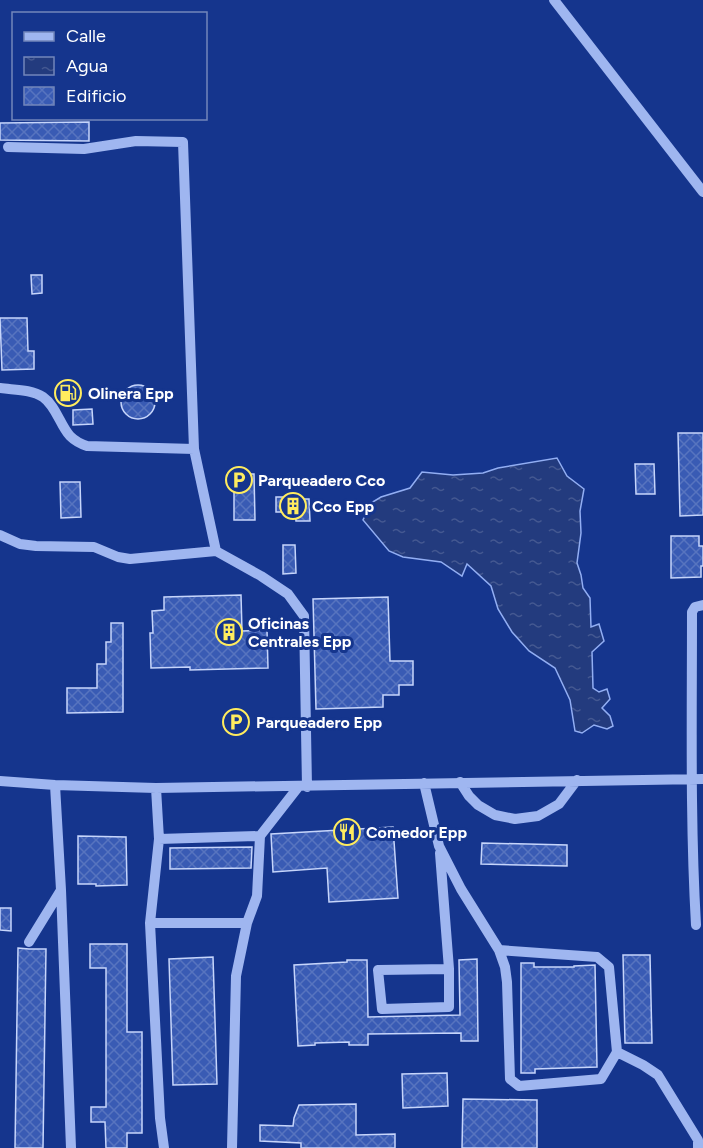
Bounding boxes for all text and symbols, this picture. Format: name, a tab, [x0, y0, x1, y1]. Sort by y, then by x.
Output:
legend	[12, 12, 207, 120]
text: Calle	[66, 25, 106, 47]
text: Agua	[66, 55, 108, 77]
text: Edificio	[66, 85, 127, 107]
fuel station icon: Olinera Epp	[53, 378, 83, 408]
place label: Olinera Epp	[88, 384, 174, 403]
parking icon: Parqueadero Cco	[224, 465, 254, 495]
place label: Parqueadero Cco	[258, 471, 385, 490]
building icon: Cco Epp	[278, 491, 308, 521]
place label: Cco Epp	[312, 497, 374, 516]
place label: Oficinas Centrales Epp	[248, 614, 352, 651]
building icon: Oficinas Centrales Epp	[214, 617, 244, 647]
parking icon: Parqueadero Epp	[221, 707, 251, 737]
place label: Parqueadero Epp	[256, 713, 383, 732]
restaurant icon: Comedor Epp	[332, 817, 362, 847]
place label: Comedor Epp	[366, 823, 467, 842]

